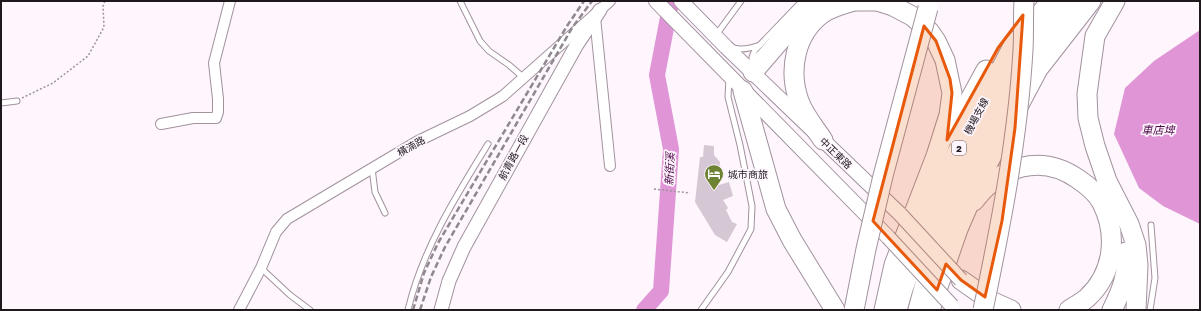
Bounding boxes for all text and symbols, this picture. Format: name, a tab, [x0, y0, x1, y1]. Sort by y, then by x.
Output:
street label: 機場支線	[961, 96, 991, 136]
water label: 車店埤	[1142, 123, 1176, 136]
street label: 航青路一段	[496, 132, 530, 182]
street label: 橫湳路	[395, 133, 427, 159]
street label: 中正東路	[817, 135, 855, 171]
road number: 2	[952, 141, 966, 155]
water label: 新街溪	[662, 150, 676, 186]
hotel icon: 城市商旅	[703, 163, 725, 191]
place label: 城市商旅	[728, 168, 768, 180]

